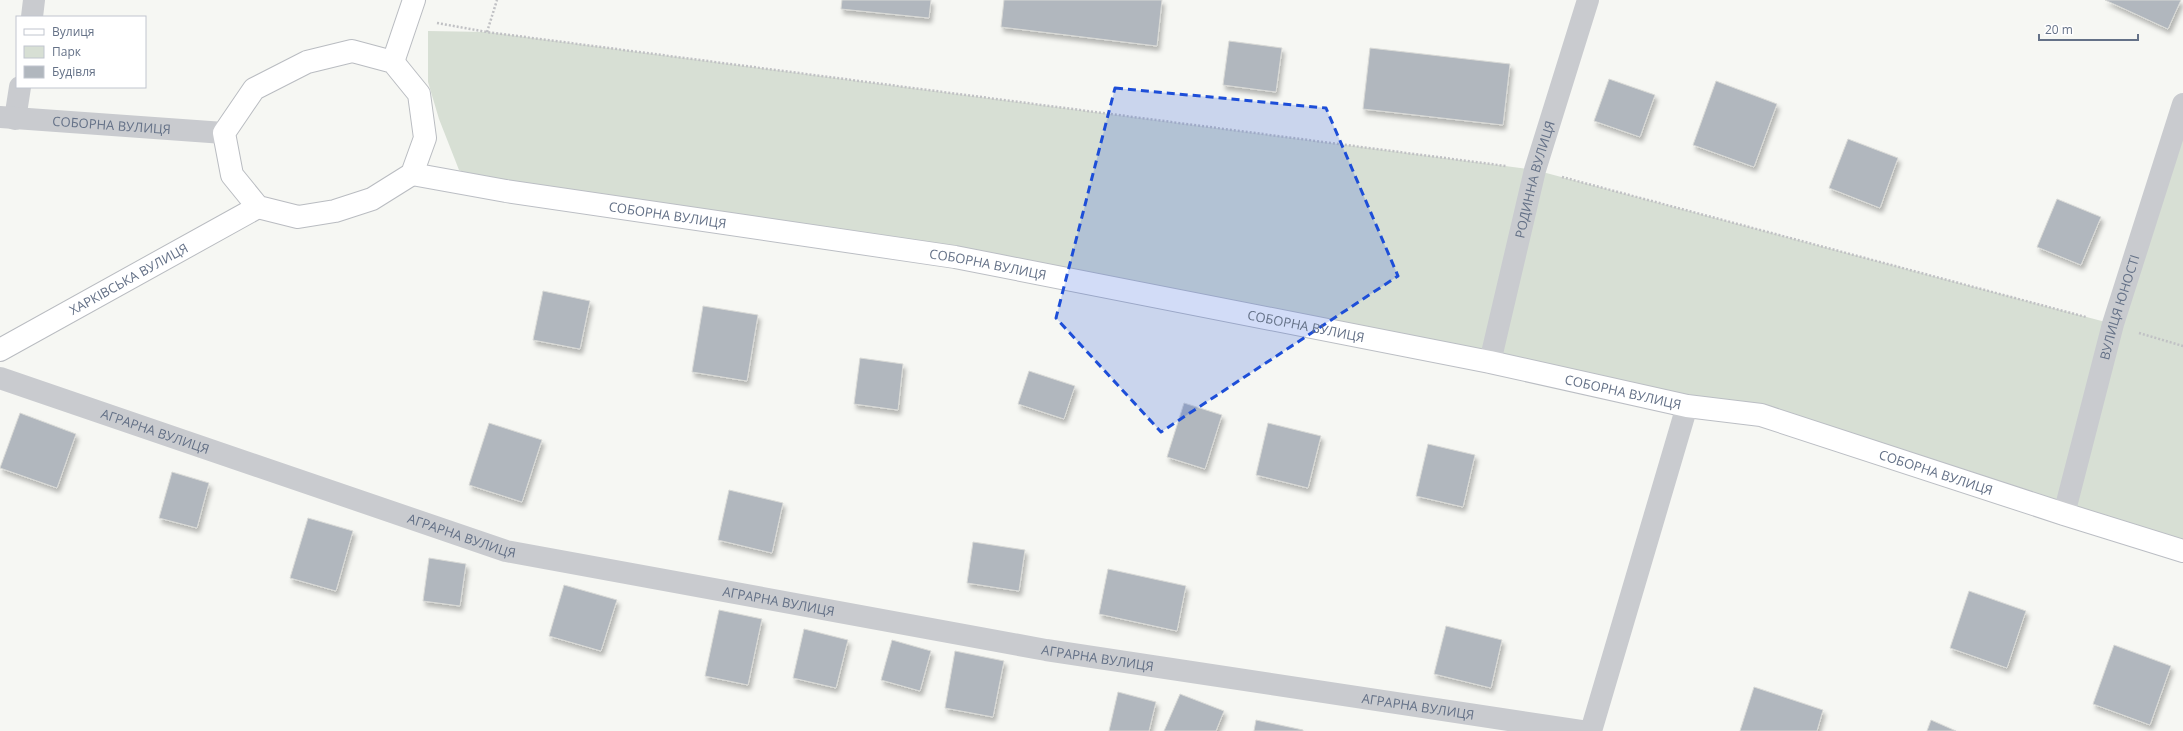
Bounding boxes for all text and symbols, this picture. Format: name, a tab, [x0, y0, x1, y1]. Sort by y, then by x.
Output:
legend	[16, 16, 146, 88]
scale bar	[2039, 16, 2138, 42]
text: 20 m	[2045, 21, 2073, 38]
text: Вулиця	[52, 23, 94, 40]
text: Парк	[52, 43, 82, 60]
text: Будівля	[52, 63, 96, 80]
street label: СОБОРНА ВУЛИЦЯ	[52, 112, 172, 138]
street label: РОДИННА ВУЛИЦЯ	[1510, 118, 1559, 240]
street label: СОБОРНА ВУЛИЦЯ	[608, 197, 728, 232]
street label: ХАРКІВСЬКА ВУЛИЦЯ	[66, 239, 191, 319]
street label: СОБОРНА ВУЛИЦЯ	[928, 244, 1048, 284]
street label: ВУЛИЦЯ ЮНОСТІ	[2095, 252, 2144, 362]
street label: СОБОРНА ВУЛИЦЯ	[1246, 306, 1366, 346]
street label: СОБОРНА ВУЛИЦЯ	[1563, 370, 1683, 413]
street label: АГРАРНА ВУЛИЦЯ	[99, 404, 212, 458]
street label: СОБОРНА ВУЛИЦЯ	[1877, 445, 1995, 499]
street label: АГРАРНА ВУЛИЦЯ	[405, 509, 517, 562]
street label: АГРАРНА ВУЛИЦЯ	[721, 582, 836, 620]
street label: АГРАРНА ВУЛИЦЯ	[1040, 640, 1155, 675]
street label: АГРАРНА ВУЛИЦЯ	[1361, 689, 1475, 724]

